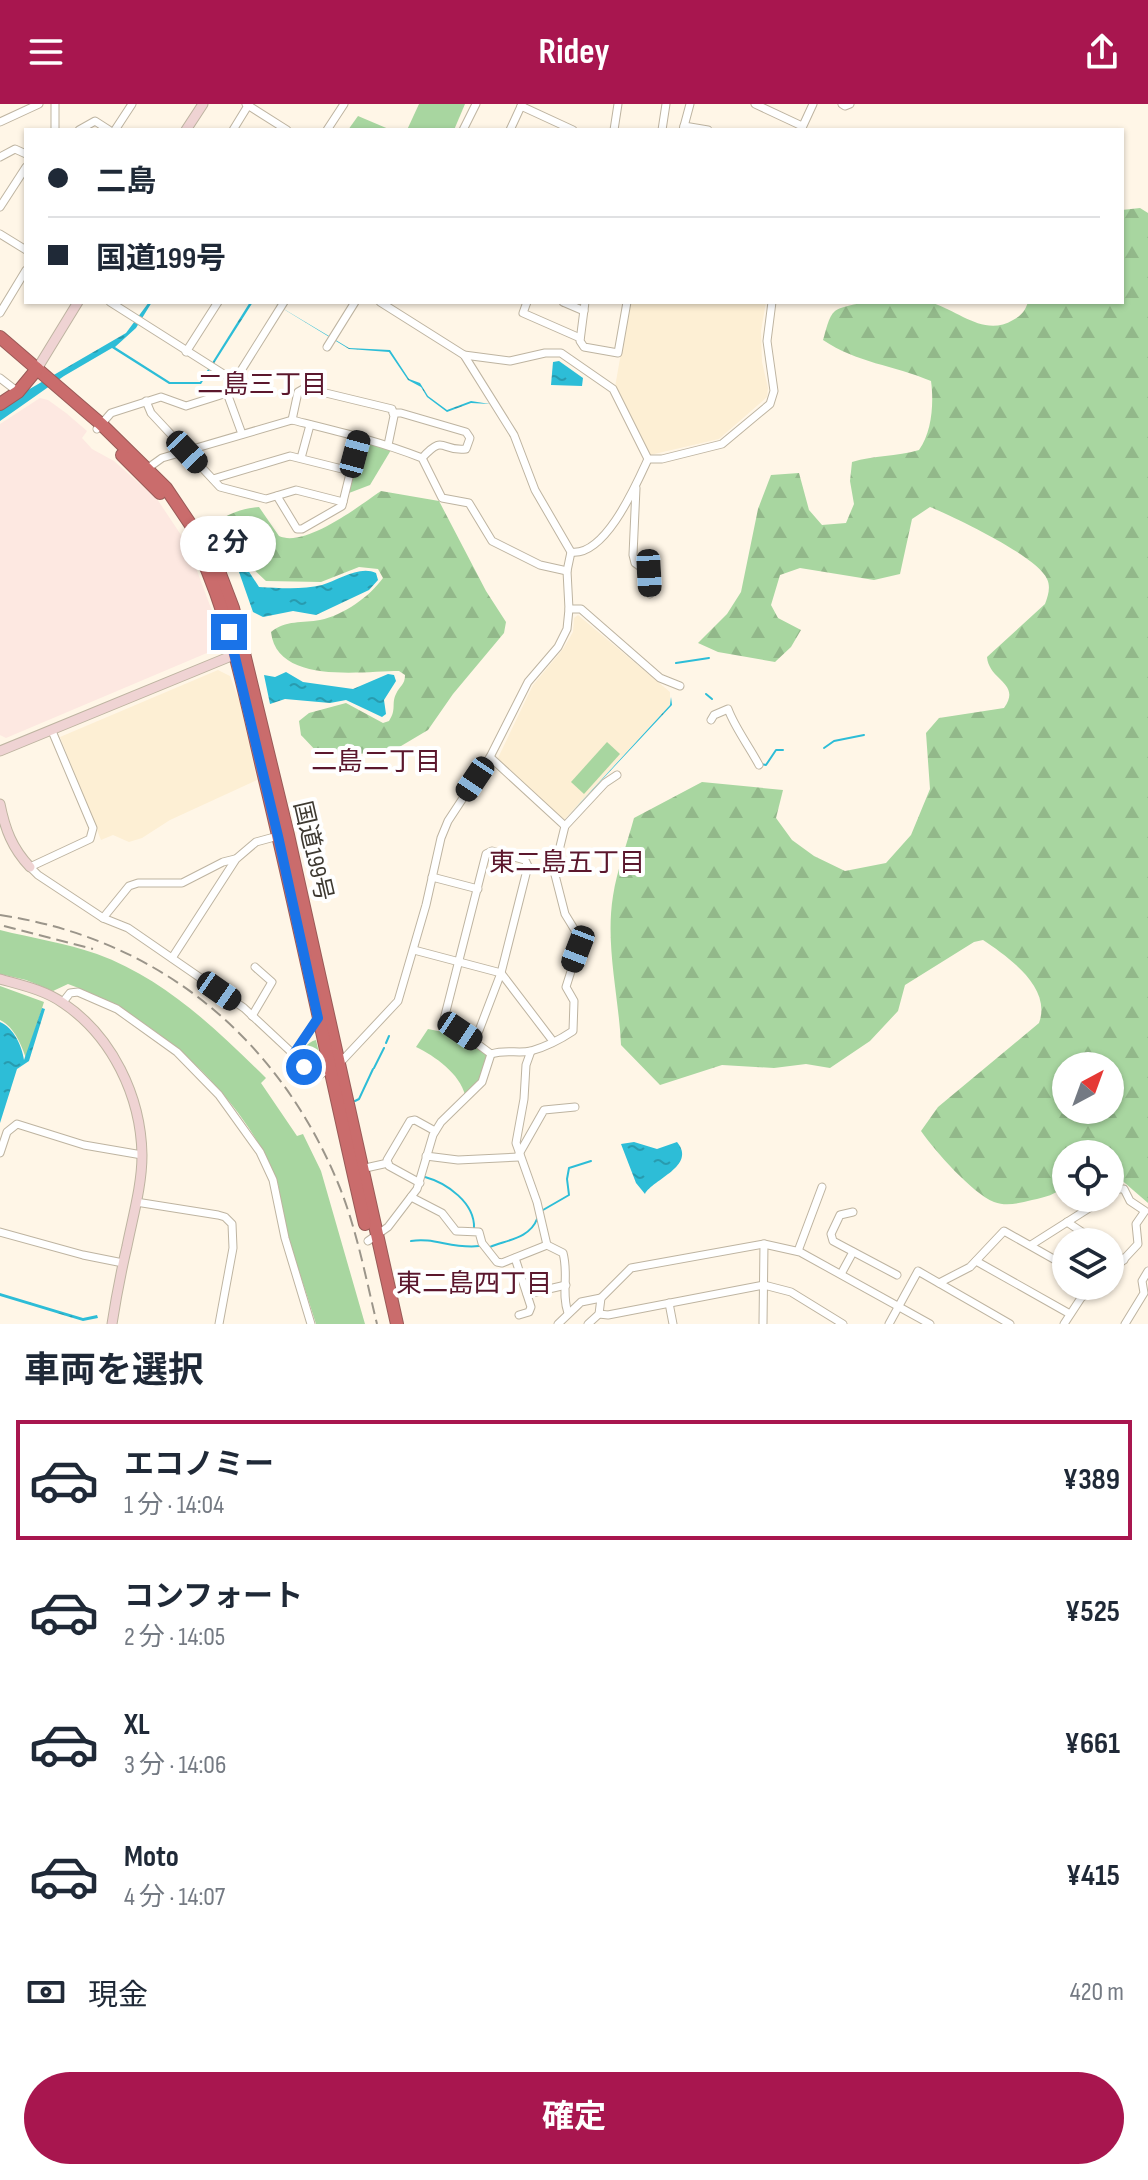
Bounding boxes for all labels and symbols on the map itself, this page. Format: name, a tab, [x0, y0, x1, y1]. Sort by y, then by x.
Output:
district label: 二島三丁目	[197, 370, 327, 401]
car	[162, 426, 212, 478]
car	[337, 428, 373, 480]
callout: 2 分	[181, 516, 277, 572]
car	[636, 548, 662, 598]
route end	[211, 614, 247, 650]
district label: 二島二丁目	[311, 747, 441, 778]
car	[452, 752, 498, 806]
street label: 国道199号	[287, 798, 339, 904]
district label: 東二島五丁目	[489, 848, 645, 879]
car	[558, 922, 598, 976]
car	[192, 967, 246, 1015]
car	[433, 1008, 487, 1054]
route start	[286, 1049, 322, 1085]
north arrow	[1052, 1052, 1124, 1124]
district label: 東二島四丁目	[396, 1269, 552, 1300]

